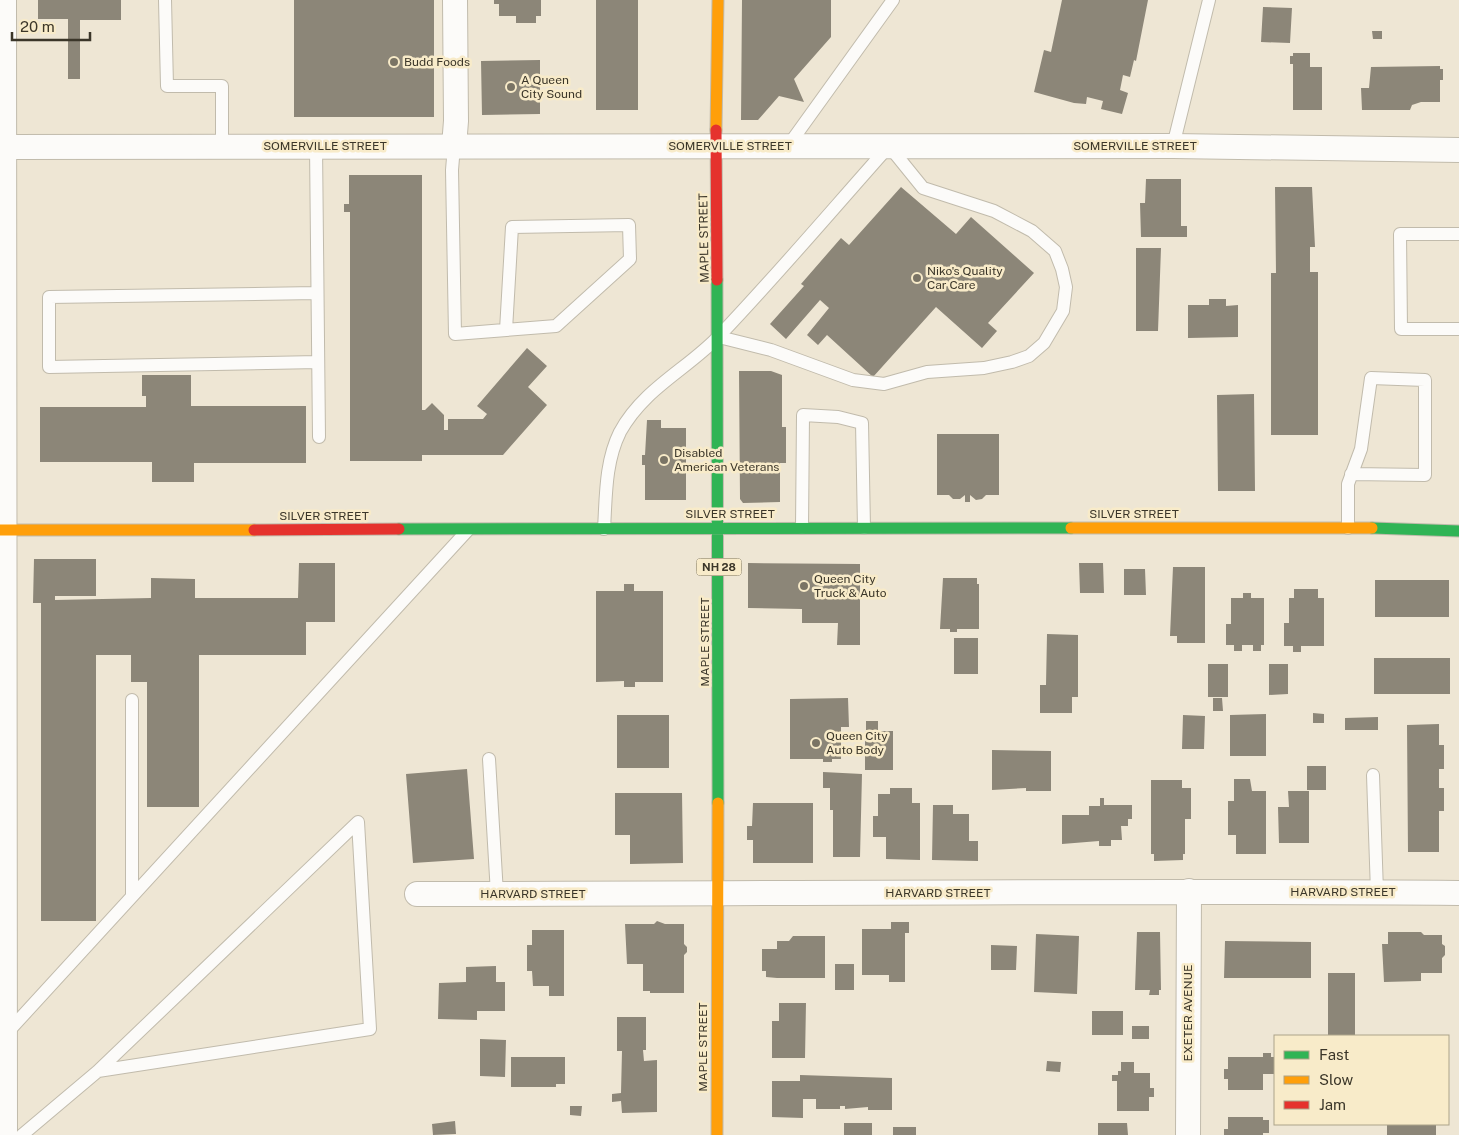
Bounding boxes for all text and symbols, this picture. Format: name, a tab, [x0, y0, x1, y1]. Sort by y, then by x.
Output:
scale bar	[12, 10, 90, 42]
text: 20 m	[20, 18, 55, 35]
place label: Budd Foods	[404, 55, 470, 69]
marker: Budd Foods	[388, 56, 400, 68]
place label: A Queen City Sound	[521, 73, 582, 101]
marker: A Queen City Sound	[505, 81, 517, 93]
street label: SOMERVILLE STREET	[263, 139, 387, 153]
street label: SOMERVILLE STREET	[668, 139, 792, 153]
street label: SOMERVILLE STREET	[1073, 139, 1197, 153]
street label: MAPLE STREET	[696, 193, 712, 283]
place label: Niko's Quality Car Care	[927, 264, 1003, 292]
marker: Niko's Quality Car Care	[911, 272, 923, 284]
place label: Disabled American Veterans	[674, 446, 779, 474]
marker: Disabled American Veterans	[658, 454, 670, 466]
street label: SILVER STREET	[685, 507, 775, 521]
street label: SILVER STREET	[1089, 507, 1179, 521]
street label: SILVER STREET	[279, 509, 369, 523]
road number: NH 28	[696, 558, 742, 576]
place label: Queen City Truck & Auto	[814, 572, 887, 600]
marker: Queen City Truck & Auto	[798, 580, 810, 592]
street label: MAPLE STREET	[698, 597, 712, 687]
place label: Queen City Auto Body	[826, 729, 888, 757]
marker: Queen City Auto Body	[810, 737, 822, 749]
street label: HARVARD STREET	[1290, 885, 1396, 899]
street label: HARVARD STREET	[885, 886, 991, 900]
street label: HARVARD STREET	[480, 887, 586, 901]
street label: EXETER AVENUE	[1181, 965, 1195, 1061]
street label: MAPLE STREET	[696, 1002, 710, 1092]
legend	[1274, 1035, 1449, 1125]
text: Fast	[1319, 1046, 1349, 1063]
text: Slow	[1319, 1071, 1354, 1088]
text: Jam	[1319, 1096, 1346, 1113]

